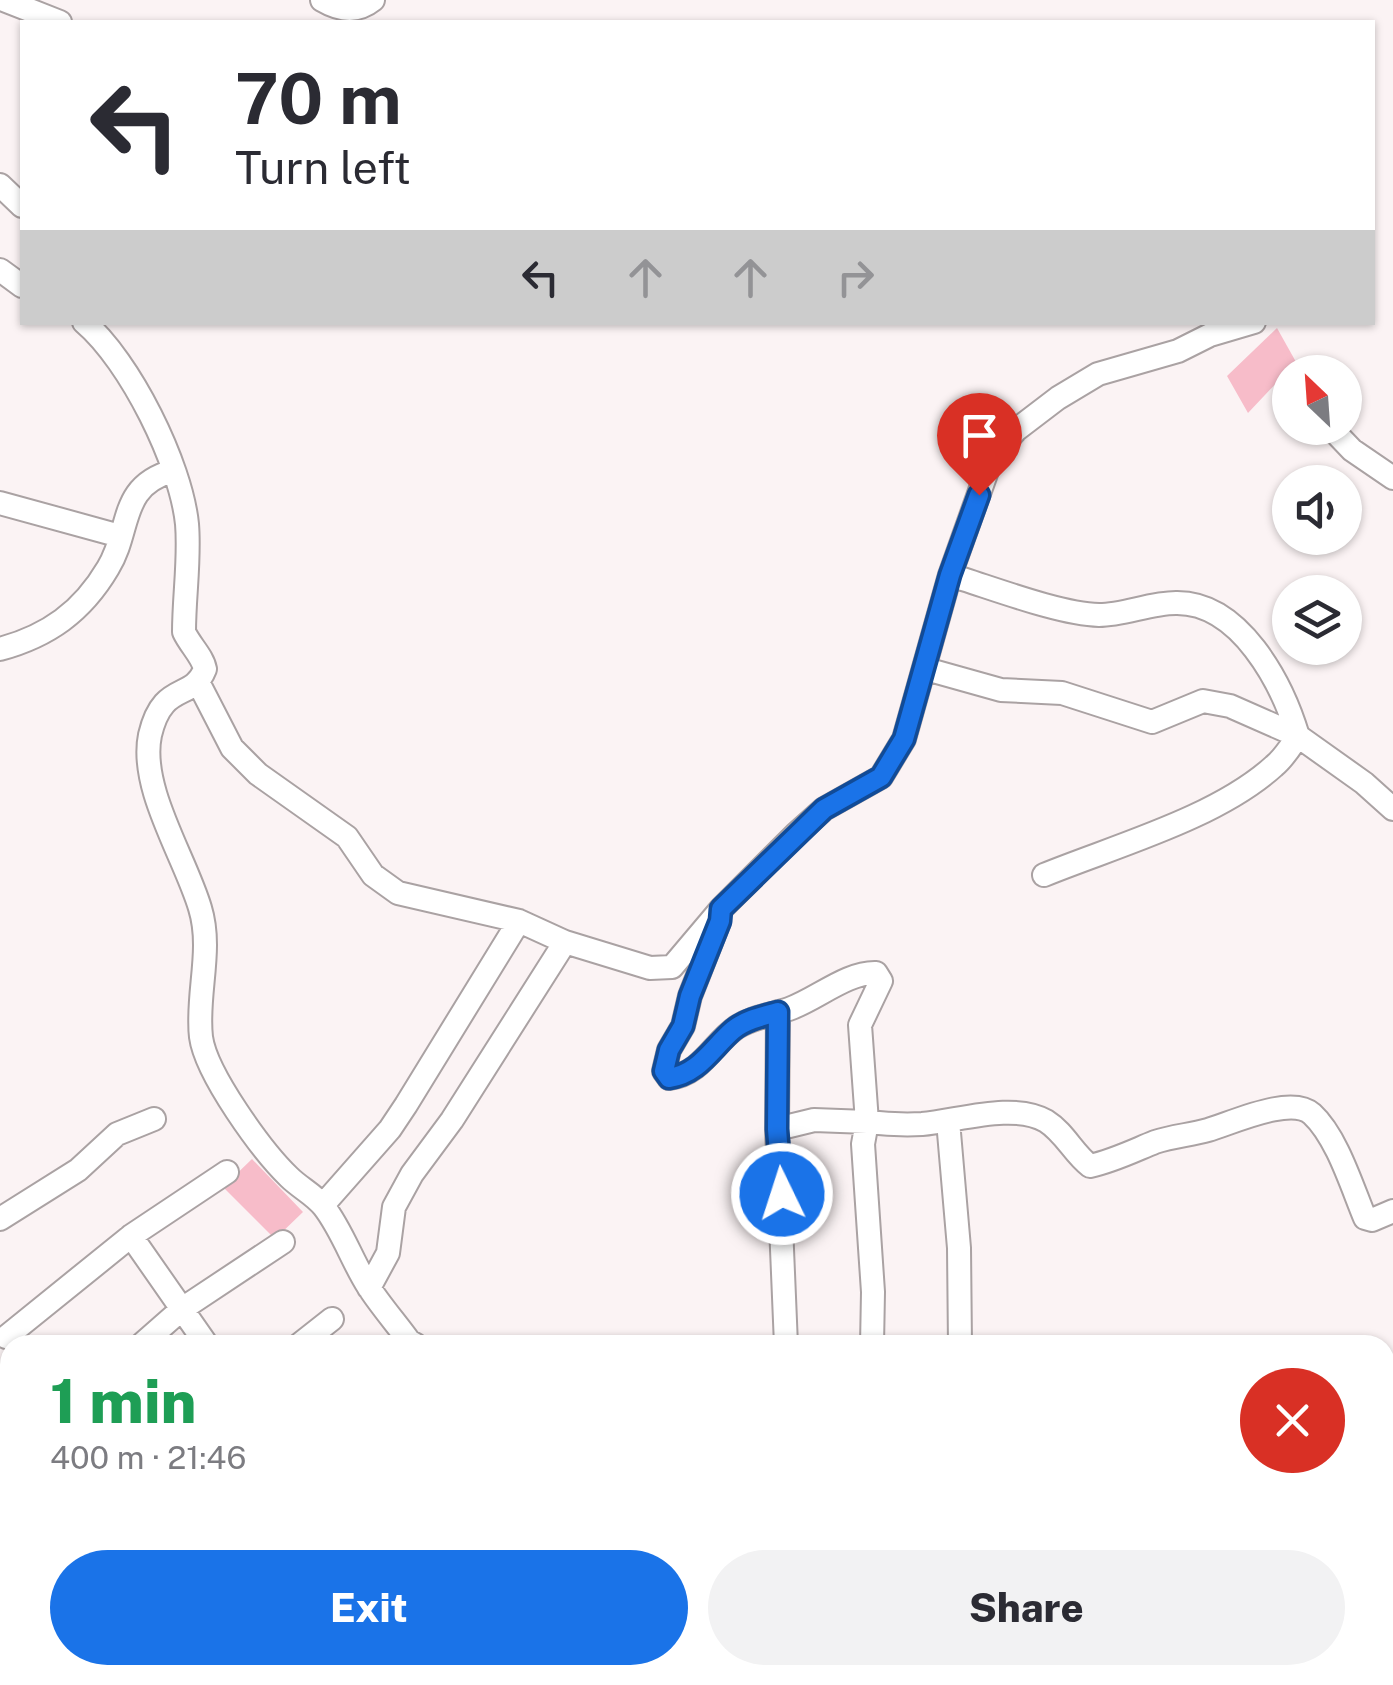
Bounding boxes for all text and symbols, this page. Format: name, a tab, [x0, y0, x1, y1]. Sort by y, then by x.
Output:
text: 70 m	[235, 57, 402, 140]
icon: left	[70, 60, 200, 190]
text: Turn left	[235, 141, 411, 194]
icon: left	[513, 250, 568, 305]
icon: ahead	[618, 250, 673, 305]
icon: ahead	[723, 250, 778, 305]
icon: right	[828, 250, 883, 305]
north arrow	[1272, 355, 1362, 445]
map controls	[1272, 355, 1362, 665]
pin	[937, 393, 1022, 496]
icon: arrive	[952, 408, 1007, 463]
button: sound	[1272, 465, 1362, 555]
button: layers	[1272, 575, 1362, 665]
position arrow	[730, 1142, 834, 1246]
text: 1 min	[50, 1366, 197, 1437]
button: close	[1240, 1368, 1345, 1473]
text: 400 m · 21:46	[50, 1439, 246, 1476]
button: Exit	[50, 1550, 688, 1665]
button: Share	[708, 1550, 1345, 1665]

